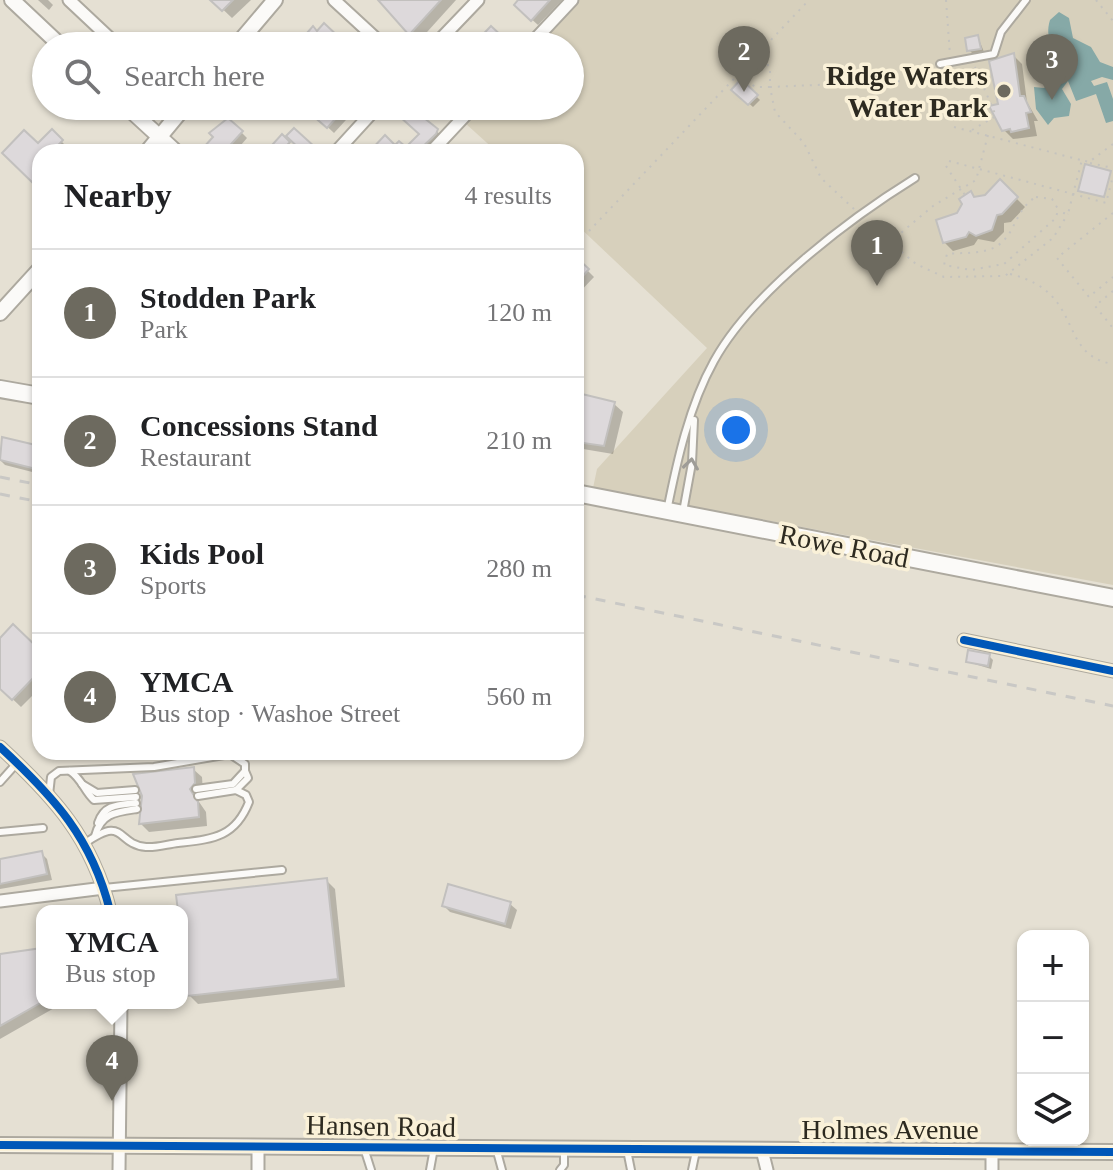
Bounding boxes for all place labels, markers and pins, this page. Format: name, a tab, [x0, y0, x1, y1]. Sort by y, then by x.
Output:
pin: 2	[718, 26, 770, 92]
pin: 3	[1026, 34, 1078, 100]
place label: Ridge Waters Water Park	[826, 60, 988, 123]
marker: Ridge Waters Water Park	[995, 82, 1013, 100]
pin: 1	[851, 220, 903, 286]
pin: 4	[86, 1035, 138, 1101]

